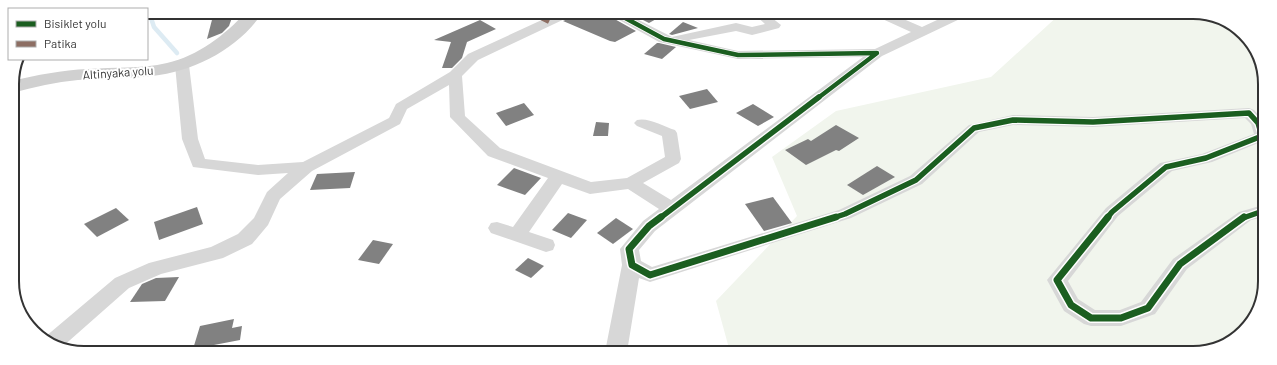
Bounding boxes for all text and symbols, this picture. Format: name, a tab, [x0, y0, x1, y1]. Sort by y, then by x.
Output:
legend	[8, 8, 148, 60]
text: Bisiklet yolu	[44, 16, 106, 30]
text: Patika	[44, 36, 77, 50]
street label: Altinyaka yolu	[82, 63, 154, 81]

